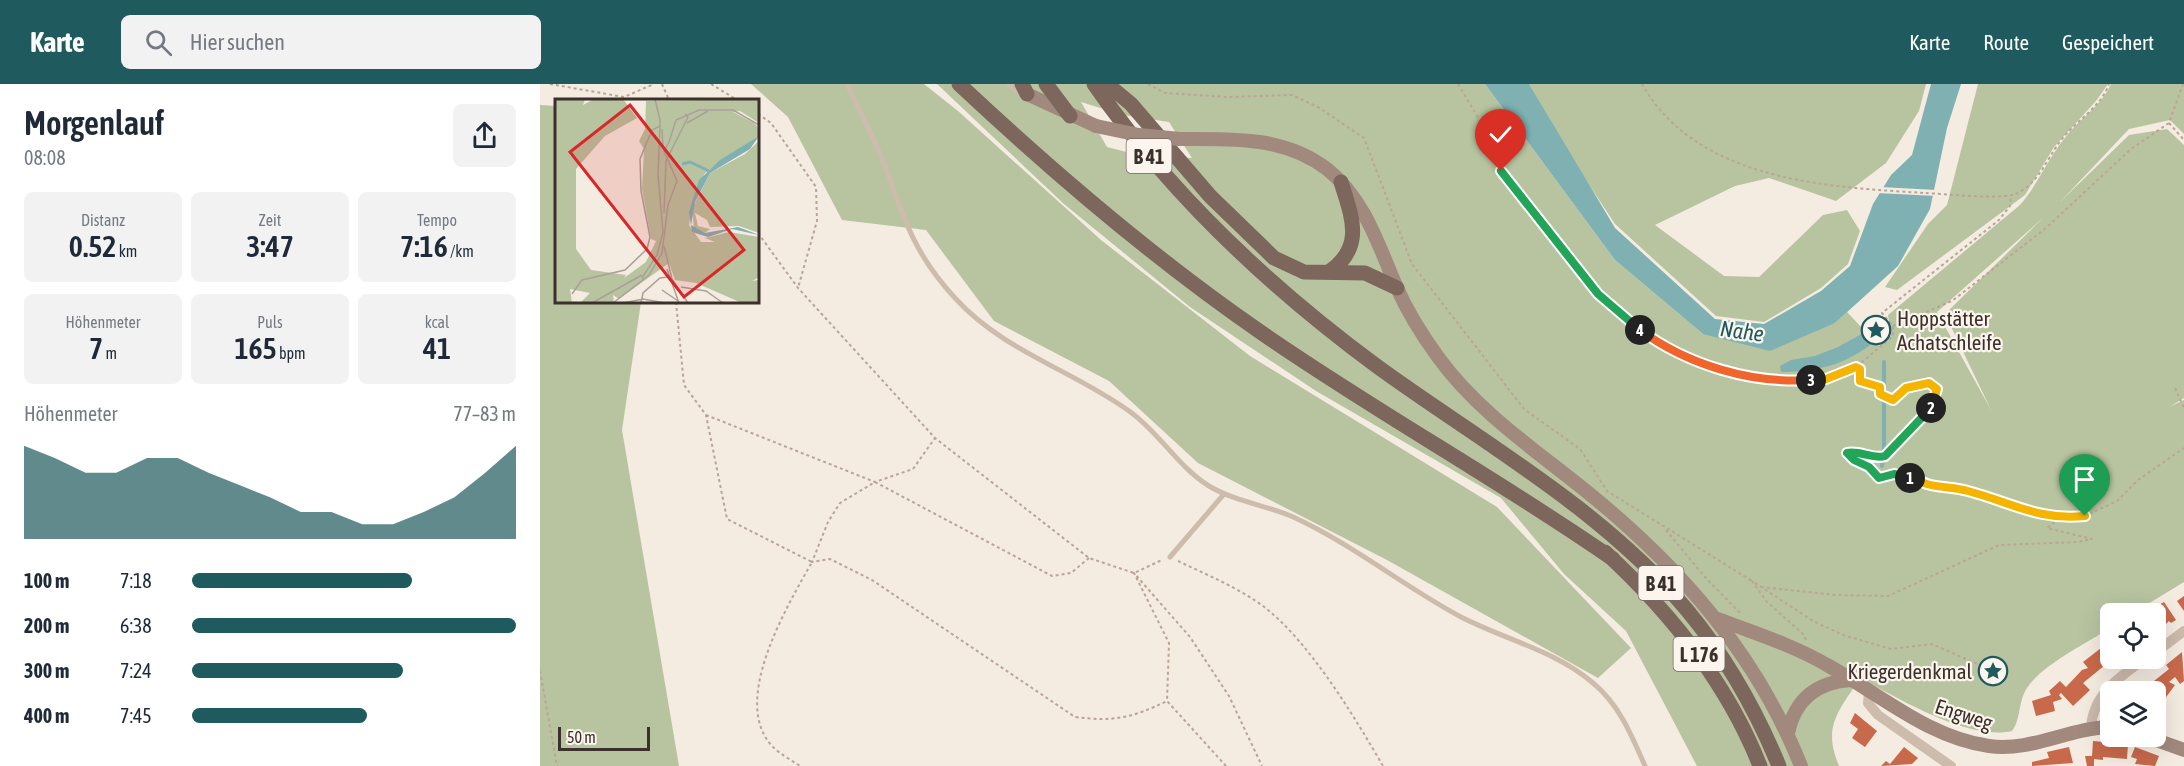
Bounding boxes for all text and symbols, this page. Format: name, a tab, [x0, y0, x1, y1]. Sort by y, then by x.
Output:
search box	[121, 15, 541, 69]
text: Karte	[30, 26, 85, 58]
icon: search	[142, 26, 175, 59]
text: Hier suchen	[190, 29, 285, 55]
text: Karte	[1909, 30, 1950, 54]
text: Route	[1983, 30, 2029, 54]
text: Gespeichert	[2062, 30, 2154, 54]
inset map	[555, 99, 759, 303]
text: Morgenlauf	[24, 104, 164, 142]
button: share	[453, 104, 516, 167]
pin	[1475, 109, 1526, 171]
icon: check	[1484, 118, 1517, 151]
road number: B 41	[1126, 139, 1172, 173]
text: 08:08	[24, 146, 66, 169]
text: Distanz	[81, 211, 125, 229]
text: Zeit	[259, 211, 281, 229]
text: Tempo	[417, 211, 457, 229]
text: 0.52	[69, 229, 116, 263]
text: 3:47	[246, 229, 294, 263]
text: 7:16	[400, 229, 448, 263]
text: km	[116, 242, 137, 260]
text: /km	[448, 242, 474, 260]
place label: Hoppstätter Achatschleife	[1897, 306, 2001, 354]
text: Höhenmeter	[66, 313, 140, 331]
text: Puls	[257, 313, 283, 331]
text: kcal	[425, 313, 449, 331]
place icon: Hoppstätter Achatschleife	[1860, 314, 1892, 346]
pin: 4	[1625, 315, 1655, 345]
water label: Nahe	[1718, 315, 1766, 347]
text: 4	[1636, 321, 1644, 339]
text: 7	[89, 331, 103, 365]
text: 165	[234, 331, 277, 365]
text: 41	[423, 331, 451, 365]
text: m	[103, 344, 117, 362]
text: bpm	[277, 344, 306, 362]
pin: 3	[1796, 365, 1826, 395]
text: 3	[1807, 371, 1815, 389]
pin: 2	[1916, 393, 1946, 423]
text: 2	[1927, 399, 1935, 417]
text: Höhenmeter	[24, 402, 118, 425]
text: 77–83 m	[453, 402, 516, 425]
pin	[2059, 454, 2110, 516]
pin: 1	[1895, 463, 1925, 493]
icon: arrive	[2068, 463, 2101, 496]
text: 1	[1906, 469, 1914, 487]
road number: B 41	[1638, 566, 1684, 600]
text: 100 m	[24, 569, 69, 592]
text: 7:18	[120, 569, 152, 592]
map controls	[2100, 603, 2166, 747]
button: locate	[2100, 603, 2166, 669]
text: 200 m	[24, 614, 69, 637]
text: 6:38	[120, 614, 152, 637]
road number: L 176	[1674, 637, 1724, 671]
place icon: Kriegerdenkmal	[1977, 655, 2009, 687]
text: 300 m	[24, 659, 69, 682]
text: 7:24	[120, 659, 152, 682]
place label: Kriegerdenkmal	[1847, 659, 1972, 683]
button: layers	[2100, 681, 2166, 747]
street label: Engweg	[1932, 693, 1996, 735]
text: 400 m	[24, 704, 69, 727]
text: 7:45	[120, 704, 152, 727]
scale bar	[558, 724, 650, 752]
text: 50 m	[567, 728, 596, 746]

